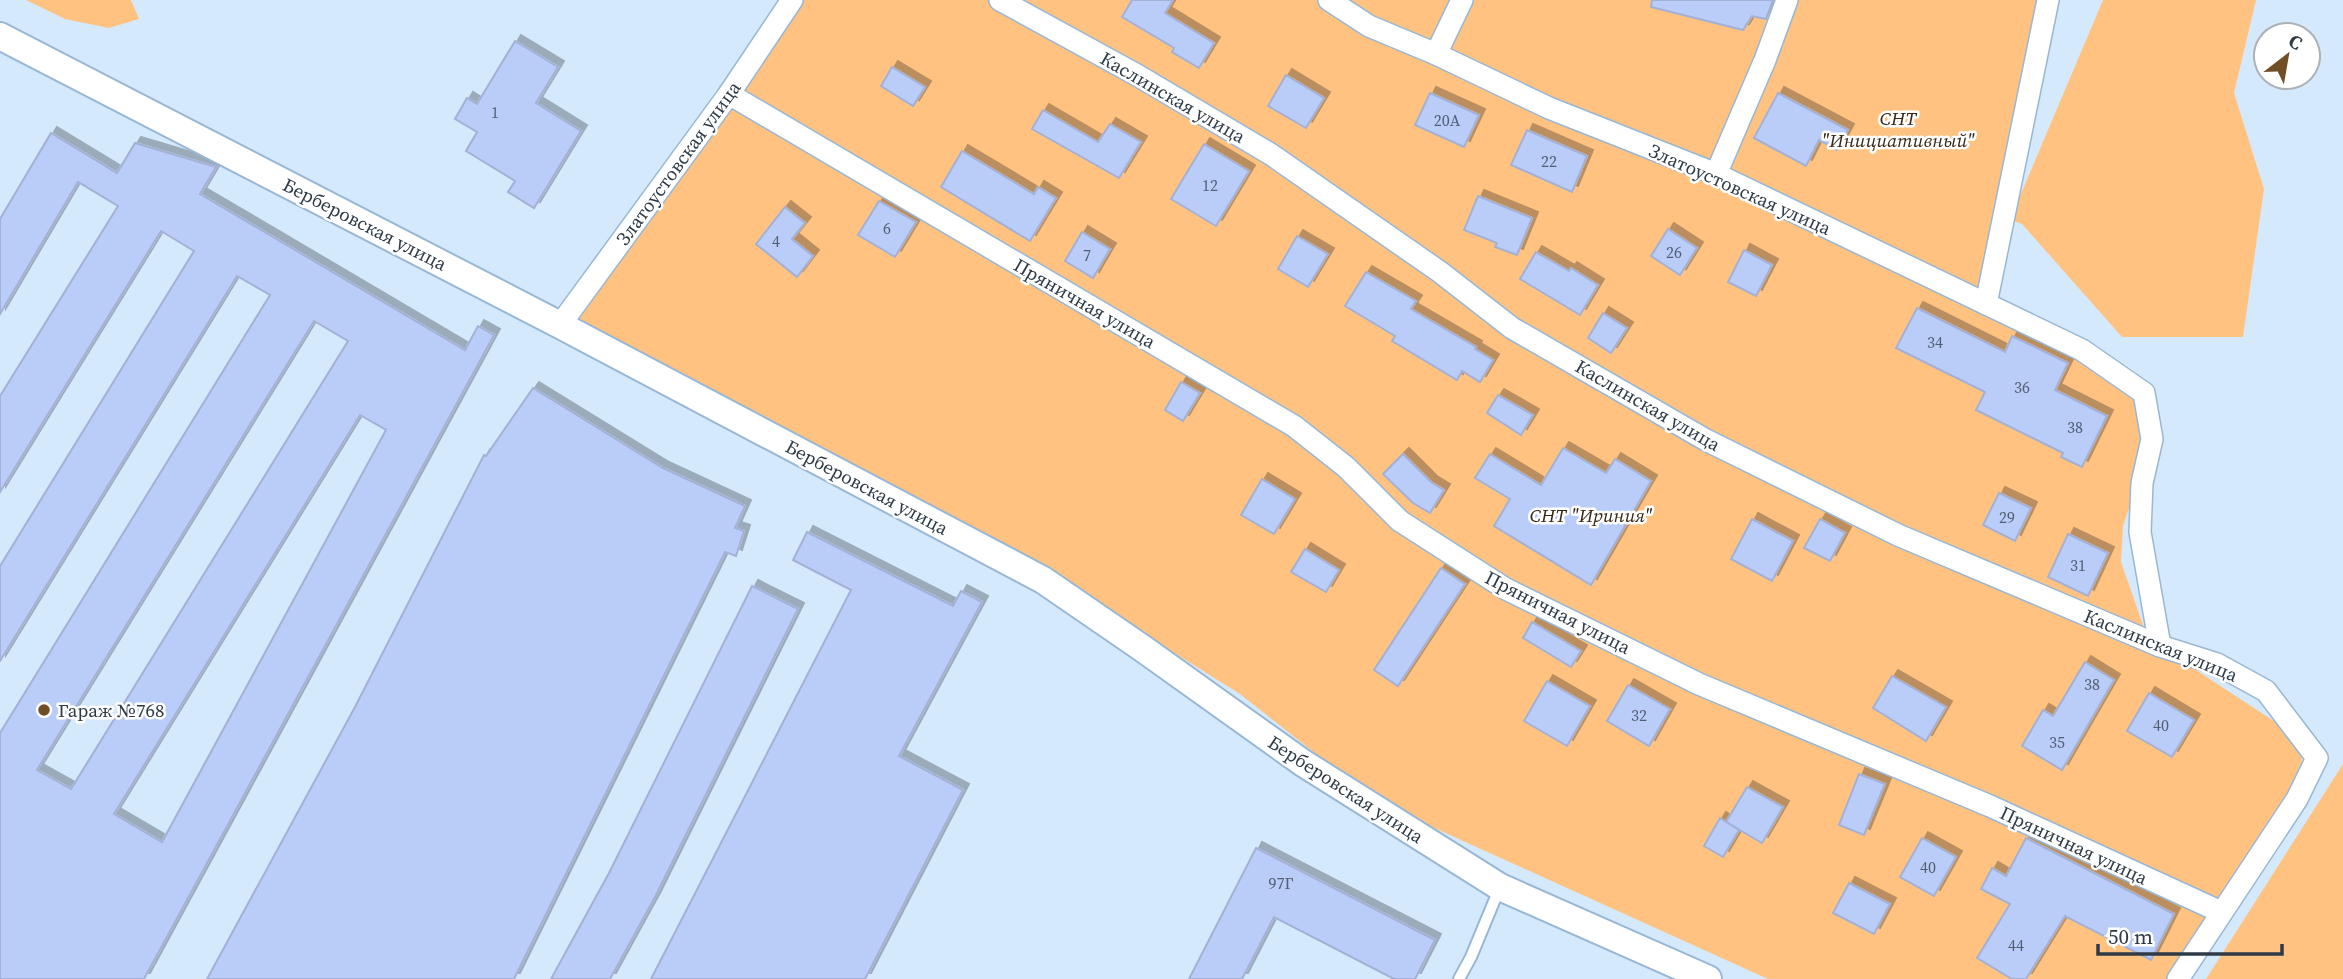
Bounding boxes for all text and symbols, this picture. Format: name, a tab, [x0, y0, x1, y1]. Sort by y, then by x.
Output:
north arrow	[2252, 21, 2322, 91]
text: С	[2284, 27, 2308, 56]
street label: Каслинская улица	[1096, 45, 1251, 149]
street label: Златоустовская улица	[610, 75, 747, 250]
house number: 1	[491, 101, 499, 123]
park label: СНТ "Инициативный"	[1821, 105, 1975, 153]
house number: 20А	[1434, 109, 1461, 131]
street label: Златоустовская улица	[1645, 137, 1836, 241]
house number: 22	[1541, 150, 1557, 172]
street label: Берберовская улица	[279, 171, 452, 277]
house number: 12	[1202, 174, 1218, 196]
house number: 6	[883, 217, 891, 239]
house number: 4	[772, 230, 780, 252]
house number: 26	[1666, 241, 1682, 263]
house number: 7	[1083, 244, 1091, 266]
street label: Пряничная улица	[1009, 252, 1161, 354]
house number: 34	[1927, 331, 1943, 353]
street label: Каслинская улица	[1571, 353, 1726, 457]
house number: 36	[2014, 376, 2030, 398]
house number: 38	[2067, 416, 2083, 438]
street label: Берберовская улица	[781, 433, 953, 541]
park label: СНТ "Ириния"	[1530, 502, 1652, 528]
house number: 29	[1999, 506, 2015, 528]
house number: 31	[2070, 554, 2086, 576]
street label: Пряничная улица	[1481, 564, 1635, 660]
street label: Каслинская улица	[2080, 602, 2242, 688]
house number: 38	[2084, 673, 2100, 695]
place label: Гараж №768	[58, 697, 164, 723]
marker: Гараж №768	[36, 702, 52, 718]
house number: 32	[1631, 704, 1647, 726]
house number: 40	[2153, 714, 2169, 736]
street label: Берберовская улица	[1263, 729, 1429, 849]
house number: 35	[2049, 731, 2065, 753]
street label: Пряничная улица	[1996, 799, 2152, 891]
house number: 40	[1920, 856, 1936, 878]
house number: 97Г	[1269, 872, 1294, 894]
scale bar	[2098, 912, 2282, 956]
text: 50 m	[2108, 922, 2153, 951]
house number: 44	[2008, 934, 2024, 956]

